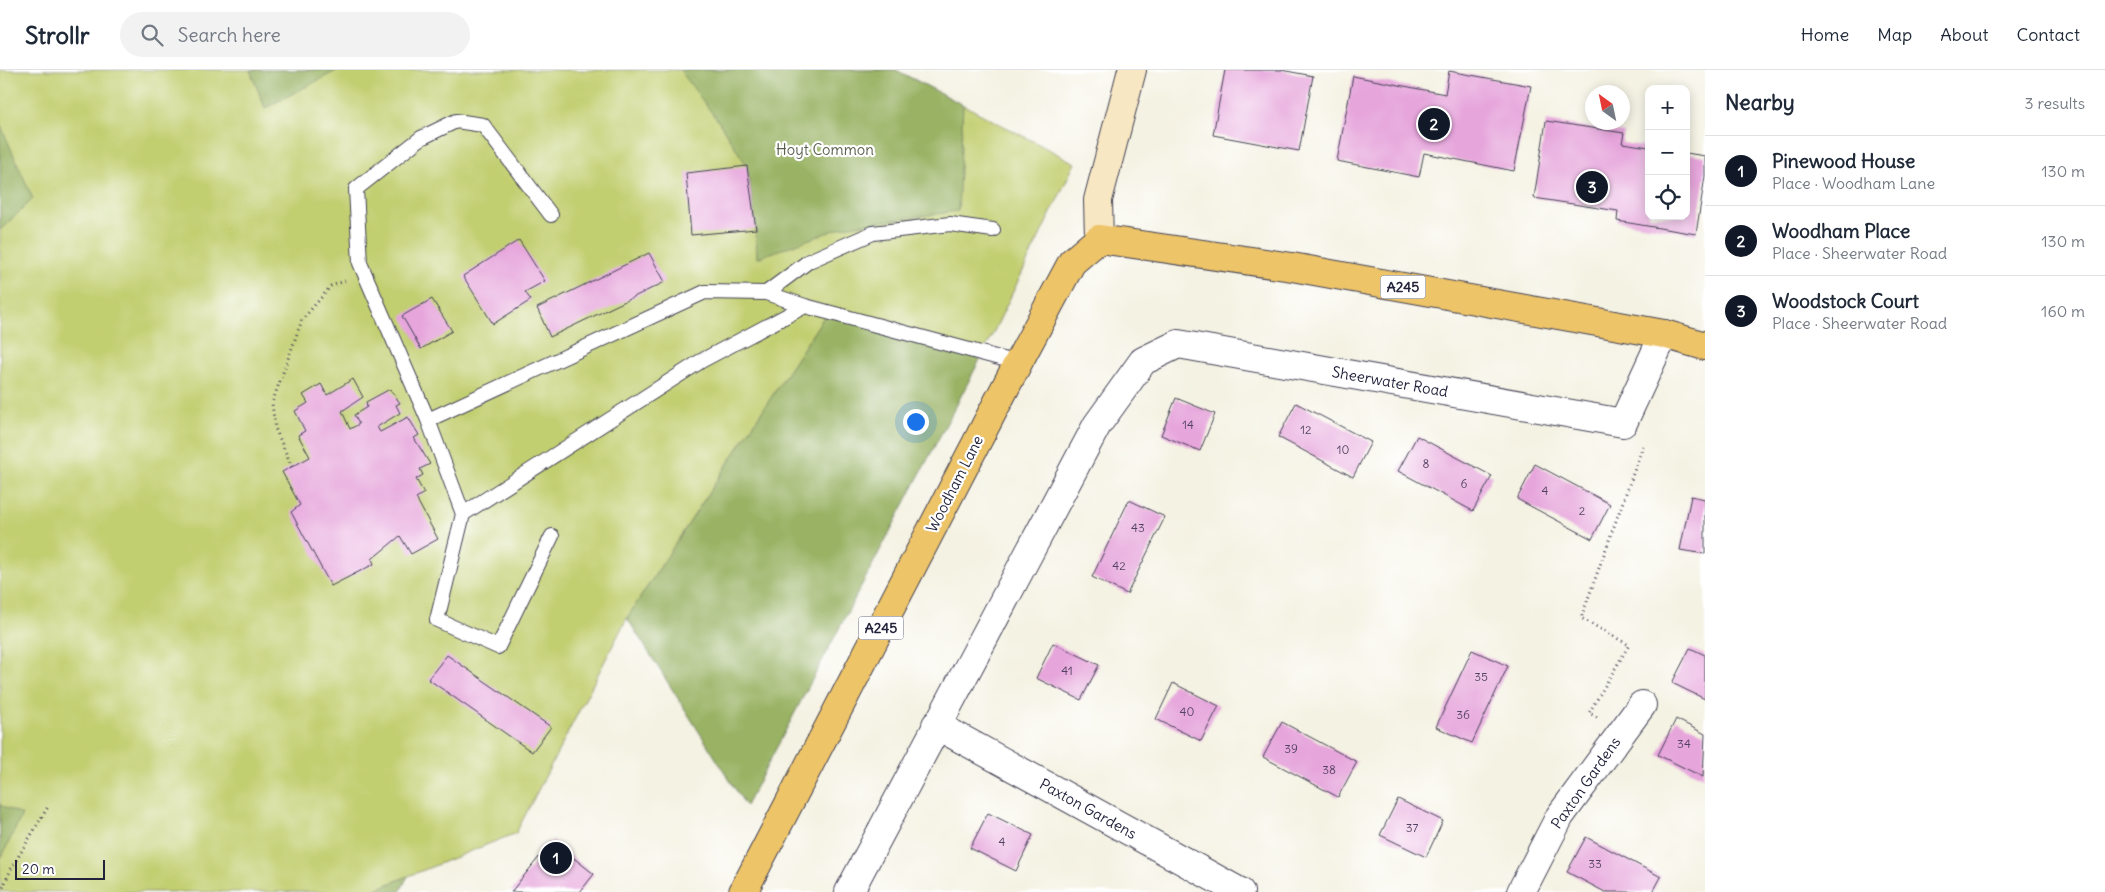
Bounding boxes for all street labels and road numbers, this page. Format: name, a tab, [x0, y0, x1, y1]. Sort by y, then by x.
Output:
road number: A245	[1380, 276, 1426, 298]
street label: Sheerwater Road	[1331, 362, 1450, 401]
street label: Woodham Lane	[922, 432, 987, 535]
road number: A245	[858, 616, 904, 640]
street label: Paxton Gardens	[1547, 733, 1624, 832]
street label: Paxton Gardens	[1036, 774, 1140, 843]

